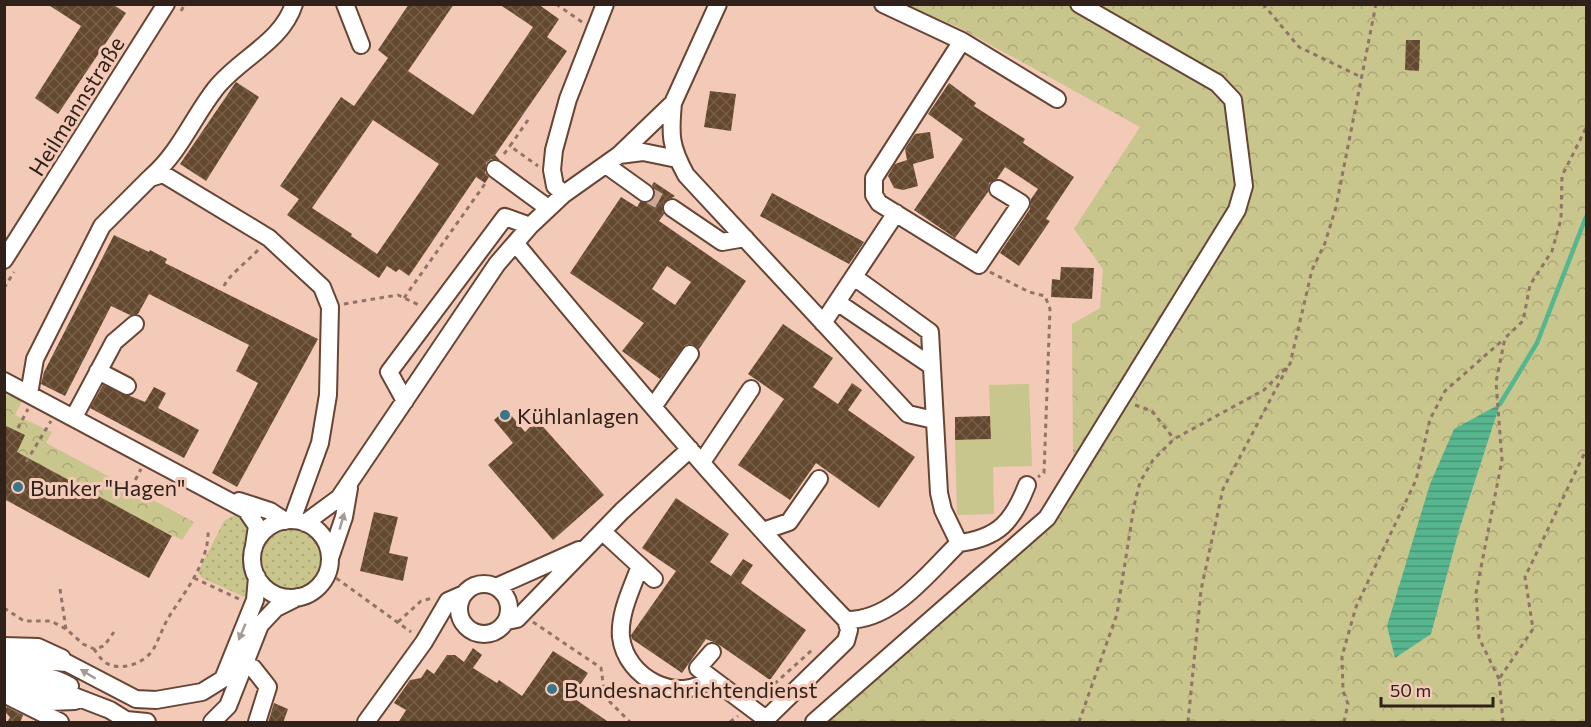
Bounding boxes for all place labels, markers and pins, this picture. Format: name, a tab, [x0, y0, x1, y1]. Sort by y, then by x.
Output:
place label: Kühlanlagen	[517, 402, 639, 429]
marker: Kühlanlagen	[498, 408, 512, 422]
place label: Bunker "Hagen"	[30, 474, 185, 501]
marker: Bunker "Hagen"	[11, 480, 25, 494]
place label: Bundesnachrichtendienst	[564, 676, 818, 703]
marker: Bundesnachrichtendienst	[545, 682, 559, 696]

